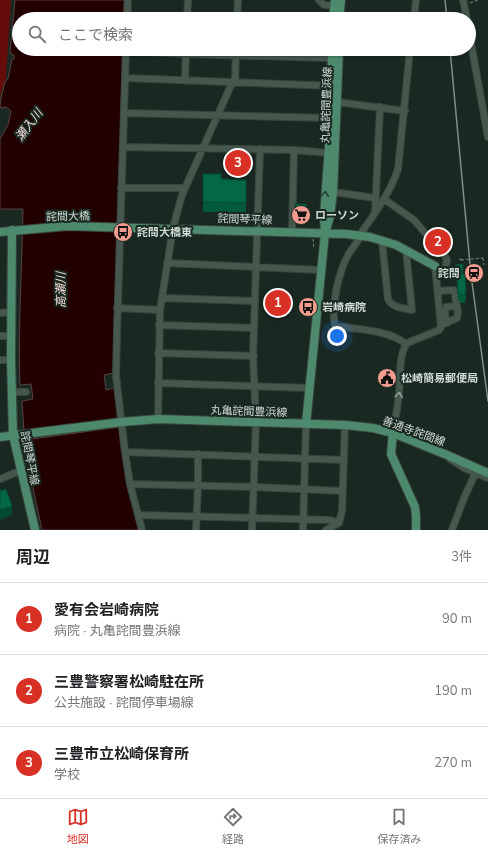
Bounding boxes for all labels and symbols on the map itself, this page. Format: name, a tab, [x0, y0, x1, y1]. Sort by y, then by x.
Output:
street label: 丸亀詫間豊浜線	[318, 66, 335, 144]
water label: 瀬入川	[12, 104, 47, 144]
pin: 3	[225, 148, 251, 178]
one-way arrow	[321, 191, 330, 197]
supermarket icon: ローソン	[290, 204, 312, 226]
place label: ローソン	[315, 208, 359, 223]
street label: 詫間大橋	[46, 209, 90, 224]
street label: 詫間琴平線	[217, 211, 273, 228]
bus stop icon: 詫間大橋東	[112, 221, 134, 243]
place label: 詫間大橋東	[137, 225, 192, 240]
pin: 2	[425, 227, 451, 257]
station icon: 詫間	[463, 262, 485, 284]
place label: 詫間	[438, 266, 460, 281]
water label: 高瀬川	[53, 270, 69, 308]
pin: 1	[265, 288, 291, 318]
bus stop icon: 岩崎病院	[297, 296, 319, 318]
place label: 岩崎病院	[322, 300, 366, 315]
your location	[327, 326, 347, 346]
public building icon: 松崎簡易郵便局	[376, 367, 398, 389]
place label: 松崎簡易郵便局	[401, 371, 478, 386]
one-way arrow	[394, 392, 403, 398]
street label: 丸亀詫間豊浜線	[210, 403, 288, 420]
street label: 善通寺詫間線	[380, 413, 447, 450]
street label: 詫間琴平線	[17, 430, 42, 487]

